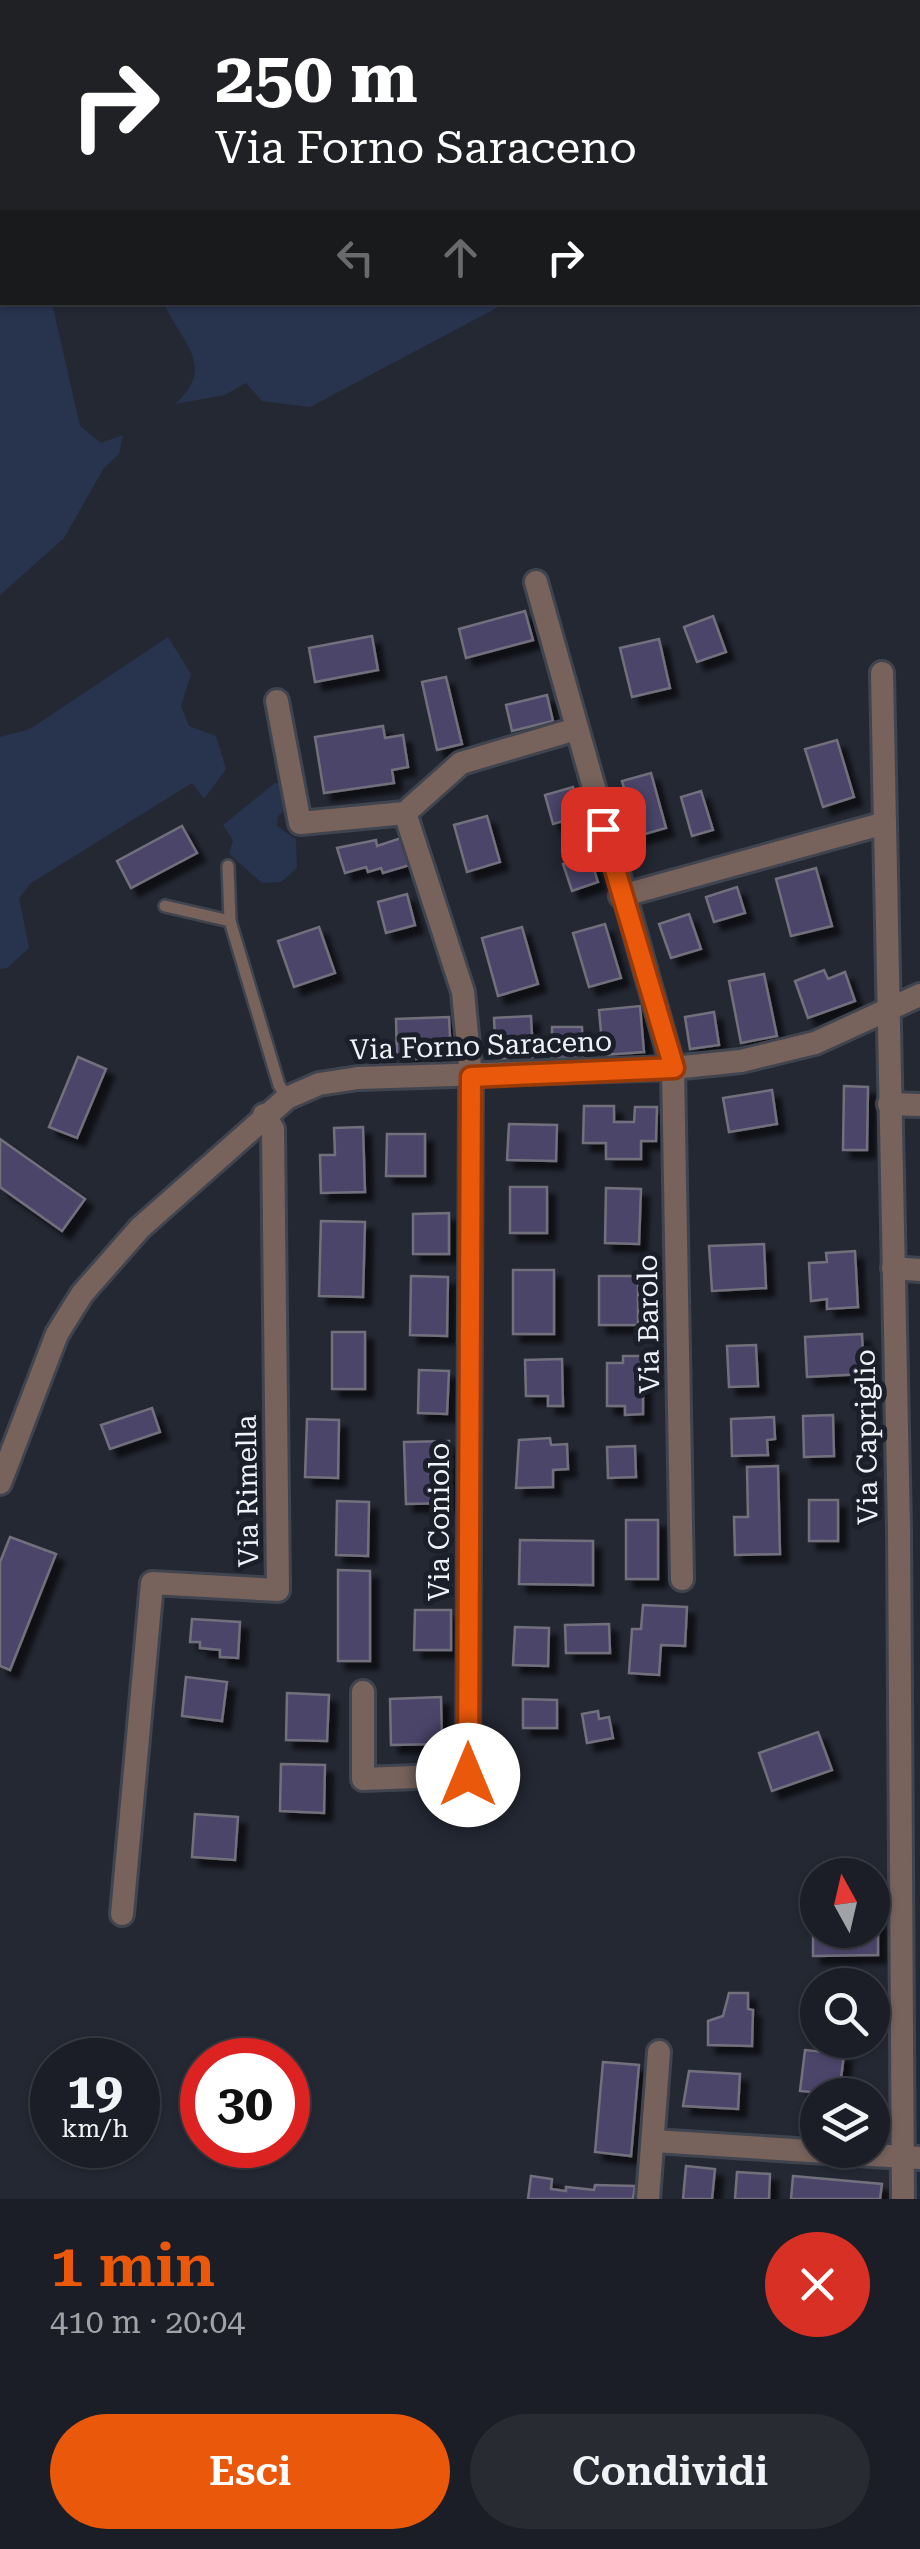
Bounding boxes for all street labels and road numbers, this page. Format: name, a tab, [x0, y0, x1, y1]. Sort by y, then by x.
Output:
street label: Via Forno Saraceno	[349, 1024, 613, 1067]
street label: Via Barolo	[631, 1254, 666, 1394]
street label: Via Capriglio	[848, 1349, 885, 1525]
street label: Via Rimella	[230, 1415, 265, 1567]
street label: Via Coniolo	[423, 1443, 456, 1601]

